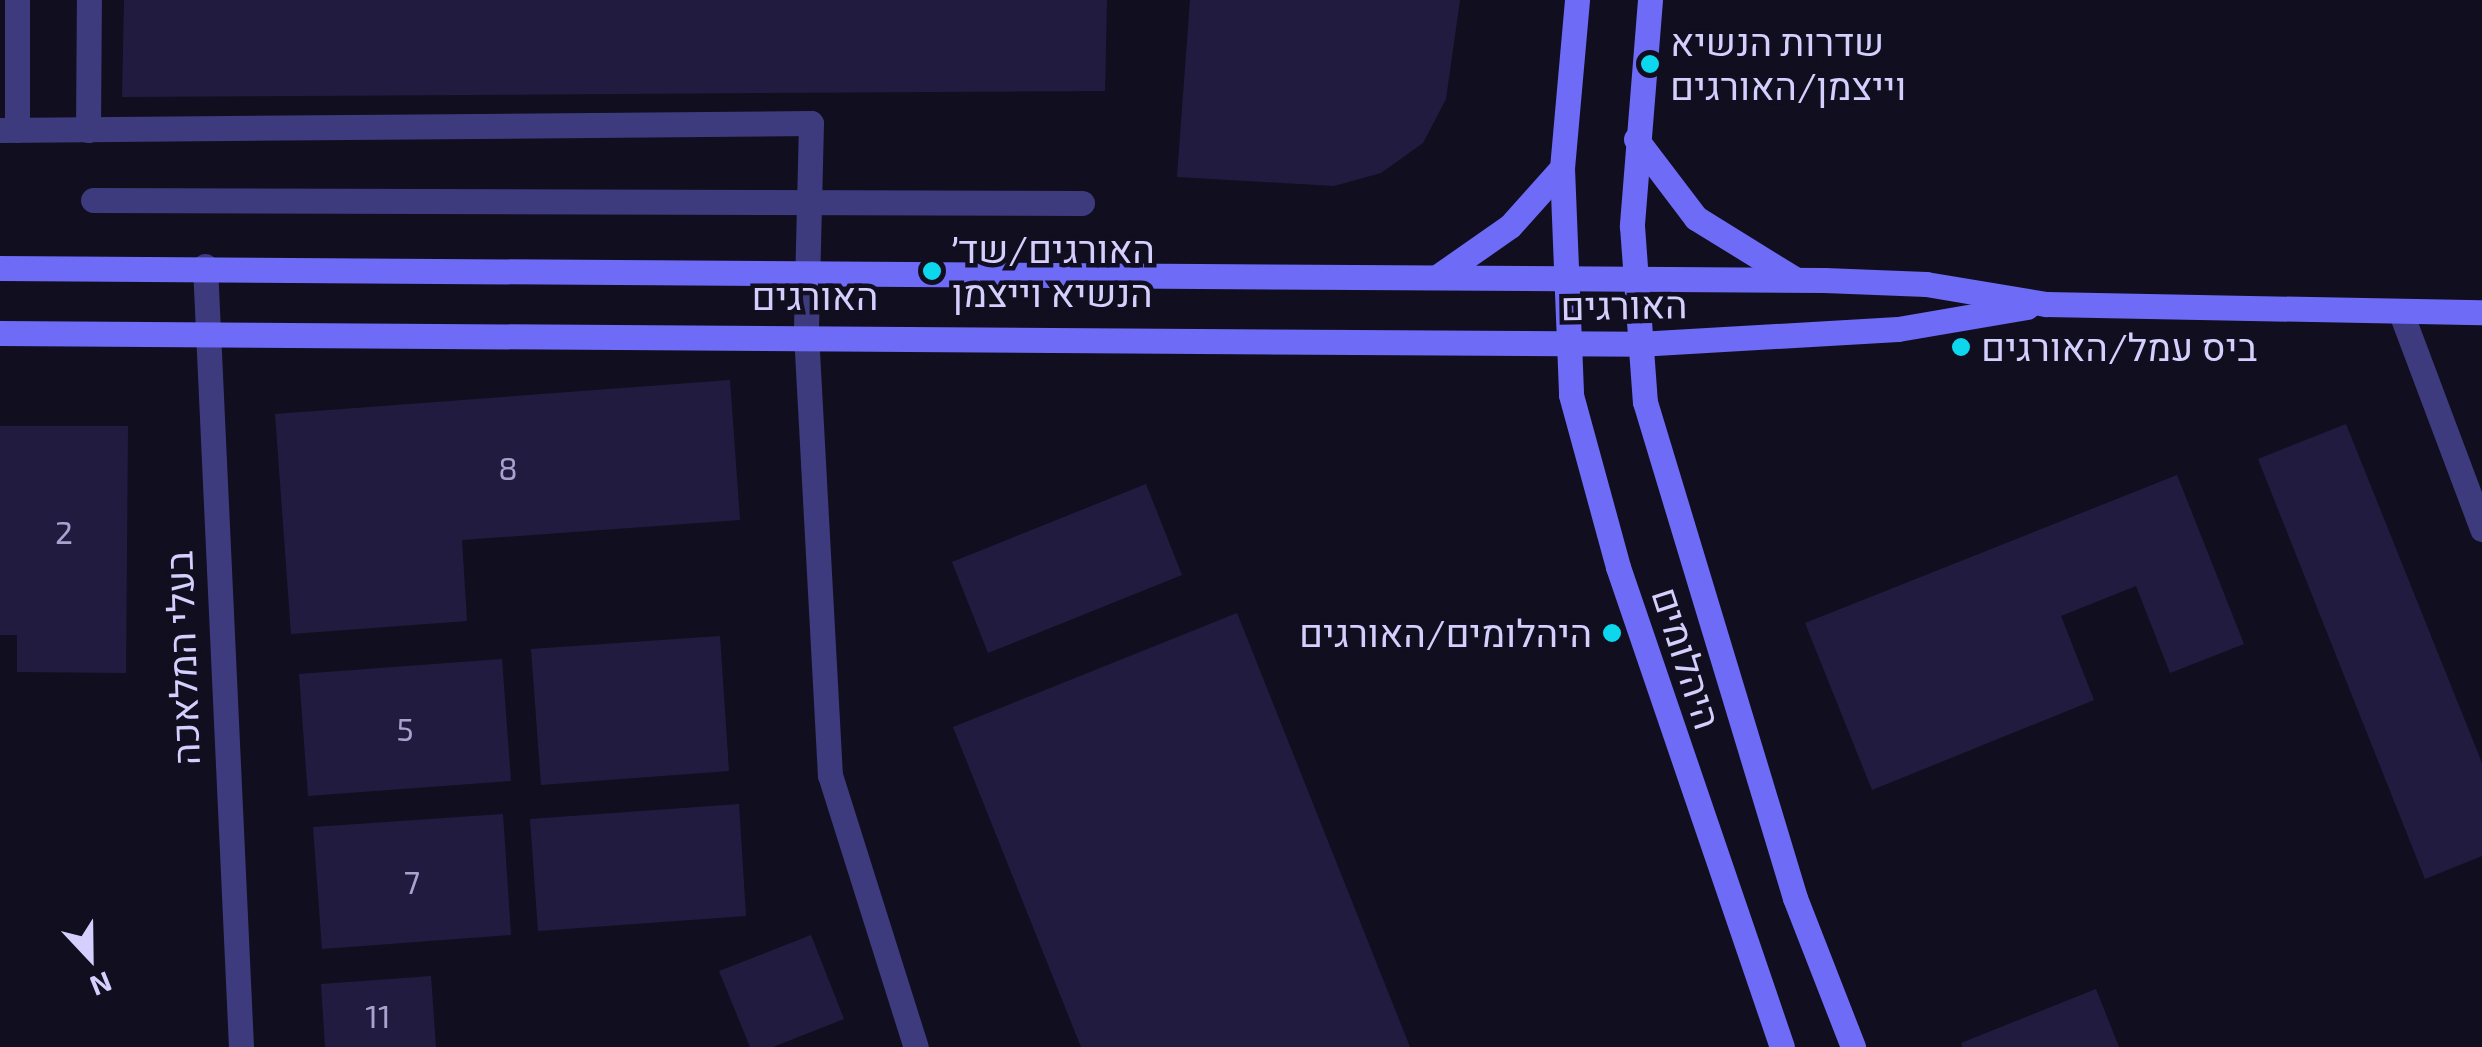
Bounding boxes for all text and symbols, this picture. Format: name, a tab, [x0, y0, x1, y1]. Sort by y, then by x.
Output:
place label: שדרות הנשיא וייצמן/האורגים	[1670, 19, 1906, 108]
marker: שדרות הנשיא וייצמן/האורגים	[1639, 53, 1661, 75]
place label: האורגים/שד׳ הנשיא וייצמן	[952, 226, 1155, 316]
marker: האורגים/שד׳ הנשיא וייצמן	[921, 260, 943, 282]
street label: האורגים	[752, 273, 878, 319]
street label: האורגים	[1560, 281, 1688, 329]
place label: ביס עמל/האורגים	[1981, 324, 2257, 370]
marker: ביס עמל/האורגים	[1950, 336, 1972, 358]
house number: 8	[498, 448, 518, 486]
house number: 2	[55, 512, 73, 550]
street label: בעלי המלאכה	[155, 550, 209, 766]
street label: היהלומים	[1643, 581, 1731, 735]
place label: היהלומים/האורגים	[1299, 610, 1592, 656]
marker: היהלומים/האורגים	[1601, 622, 1623, 644]
house number: 5	[396, 709, 414, 747]
house number: 7	[404, 862, 420, 900]
north arrow	[40, 907, 140, 1007]
text: N	[85, 965, 117, 1004]
house number: 11	[365, 996, 391, 1034]

